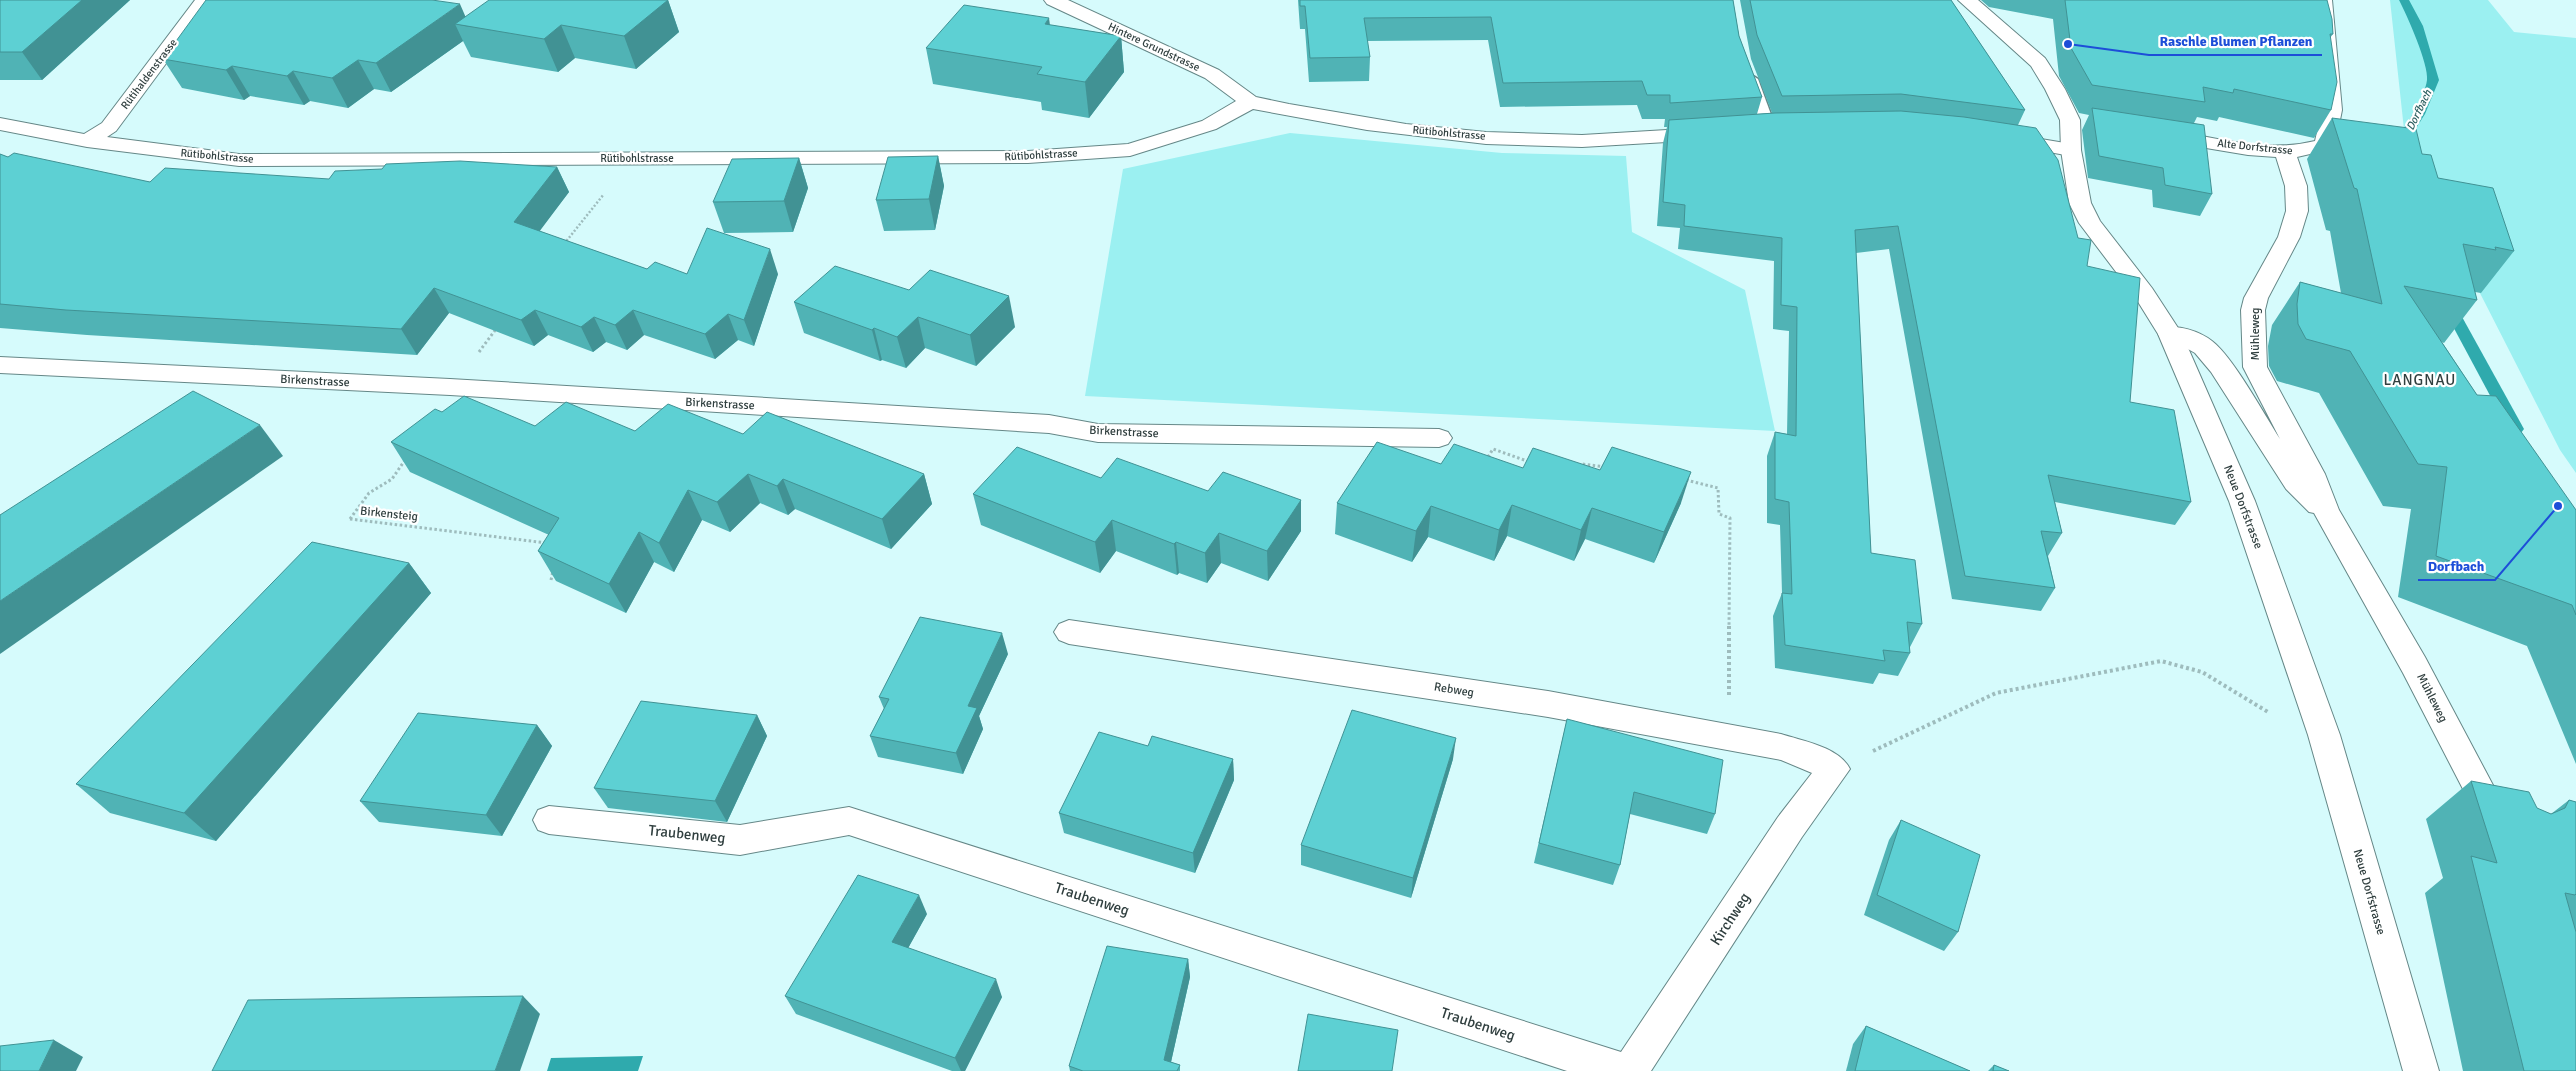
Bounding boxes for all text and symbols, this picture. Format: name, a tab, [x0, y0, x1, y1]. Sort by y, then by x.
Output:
street label: Hintere Grundstrasse	[1106, 20, 1202, 74]
callout: Raschle Blumen Pflanzen	[2149, 26, 2322, 55]
text: Raschle Blumen Pflanzen	[2159, 33, 2313, 50]
street label: Rütihaldenstrasse	[118, 36, 180, 112]
water label: Dorfbach	[2404, 87, 2435, 132]
street label: Rütibohlstrasse	[1412, 123, 1486, 143]
street label: Alte Dorfstrasse	[2217, 137, 2293, 157]
street label: Rütibohlstrasse	[180, 146, 254, 166]
street label: Rütibohlstrasse	[1004, 147, 1078, 163]
street label: Rütibohlstrasse	[600, 152, 674, 165]
street label: Mühleweg	[2248, 308, 2263, 360]
district label: LANGNAU	[2384, 371, 2456, 389]
street label: Birkenstrasse	[280, 372, 350, 390]
street label: Birkenstrasse	[685, 395, 755, 413]
street label: Birkenstrasse	[1089, 423, 1159, 441]
street label: Neue Dorfstrasse	[2220, 463, 2266, 551]
street label: Birkensteig	[359, 503, 419, 525]
callout: Dorfbach	[2418, 551, 2495, 580]
text: Dorfbach	[2428, 558, 2485, 575]
street label: Mühleweg	[2413, 671, 2451, 725]
street label: Rebweg	[1433, 679, 1475, 701]
street label: Traubenweg	[648, 821, 726, 847]
street label: Neue Dorfstrasse	[2350, 847, 2388, 937]
street label: Traubenweg	[1052, 878, 1132, 920]
street label: Kirchweg	[1706, 889, 1754, 949]
street label: Traubenweg	[1438, 1003, 1518, 1045]

